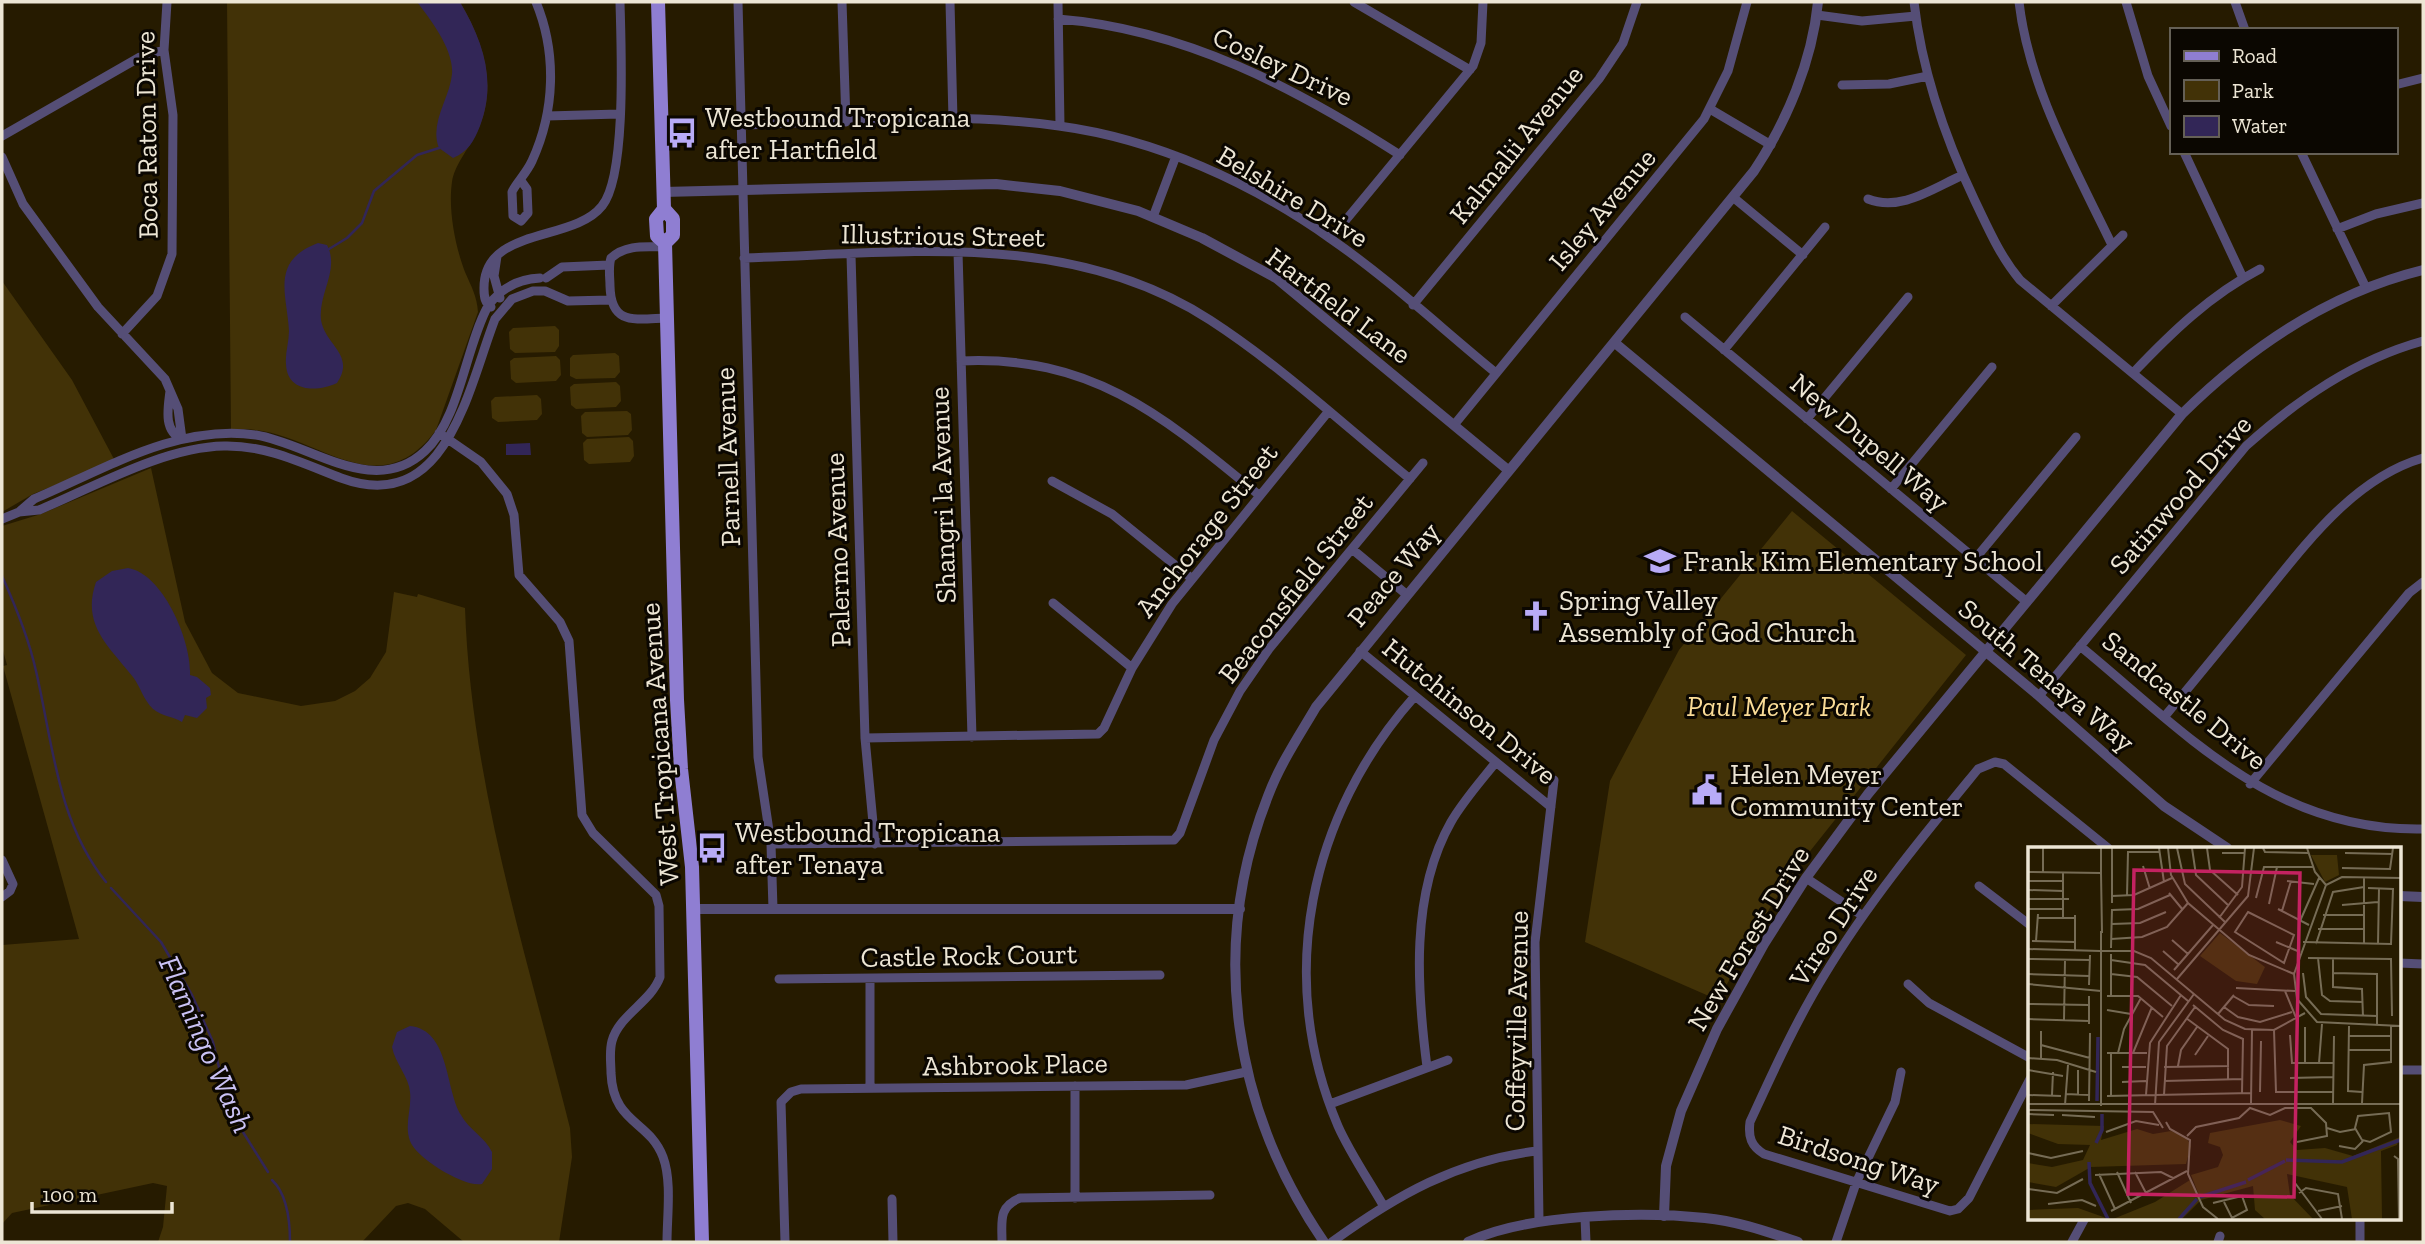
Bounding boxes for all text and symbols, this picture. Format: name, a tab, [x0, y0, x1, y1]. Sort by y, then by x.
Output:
street label: Cosley Drive	[1208, 20, 1358, 113]
legend	[2170, 28, 2397, 154]
street label: Boca Raton Drive	[128, 31, 165, 239]
text: Road	[2232, 43, 2278, 68]
street label: Kalmalii Avenue	[1443, 59, 1590, 230]
text: Park	[2232, 78, 2274, 103]
place label: Westbound Tropicana after Hartfield	[705, 101, 971, 166]
text: Water	[2232, 113, 2287, 138]
bus stop icon: Westbound Tropicana after Hartfield	[665, 116, 699, 150]
street label: Belshire Drive	[1211, 138, 1374, 254]
street label: Isley Avenue	[1542, 142, 1663, 277]
street label: Illustrious Street	[841, 217, 1046, 254]
street label: Hartfield Lane	[1260, 240, 1418, 371]
street label: Parnell Avenue	[708, 367, 747, 547]
street label: New Dupell Way	[1784, 367, 1956, 519]
street label: Shangri la Avenue	[922, 386, 963, 604]
street label: Satinwood Drive	[2102, 408, 2258, 581]
street label: Anchorage Street	[1128, 436, 1285, 624]
street label: Palermo Avenue	[818, 452, 857, 648]
street label: Beaconsfield Street	[1211, 487, 1380, 690]
street label: Peace Way	[1340, 515, 1447, 633]
school or university icon: Frank Kim Elementary School	[1643, 544, 1677, 578]
place label: Frank Kim Elementary School	[1683, 545, 2043, 578]
place label: Spring Valley Assembly of God Church	[1559, 584, 1856, 649]
street label: South Tenaya Way	[1952, 592, 2142, 759]
church icon: Spring Valley Assembly of God Church	[1519, 599, 1553, 633]
street label: West Tropicana Avenue	[633, 602, 686, 886]
street label: Sandcastle Drive	[2096, 624, 2274, 777]
street label: Hutchinson Drive	[1376, 631, 1563, 792]
park label: Paul Meyer Park	[1687, 690, 1871, 723]
place label: Helen Meyer Community Center	[1730, 758, 1963, 823]
public building icon: Helen Meyer Community Center	[1690, 773, 1724, 807]
place label: Westbound Tropicana after Tenaya	[735, 816, 1001, 881]
bus stop icon: Westbound Tropicana after Tenaya	[695, 831, 729, 865]
street label: New Forest Drive	[1680, 840, 1816, 1036]
inset map	[2028, 847, 2400, 1220]
street label: Vireo Drive	[1782, 860, 1885, 994]
street label: Coffeyville Avenue	[1498, 910, 1535, 1132]
street label: Castle Rock Court	[860, 937, 1078, 974]
water label: Flamingo Wash	[151, 950, 261, 1138]
street label: Ashbrook Place	[922, 1046, 1108, 1083]
street label: Birdsong Way	[1774, 1118, 1944, 1201]
scale bar	[32, 1170, 172, 1214]
text: 100 m	[42, 1182, 97, 1207]

